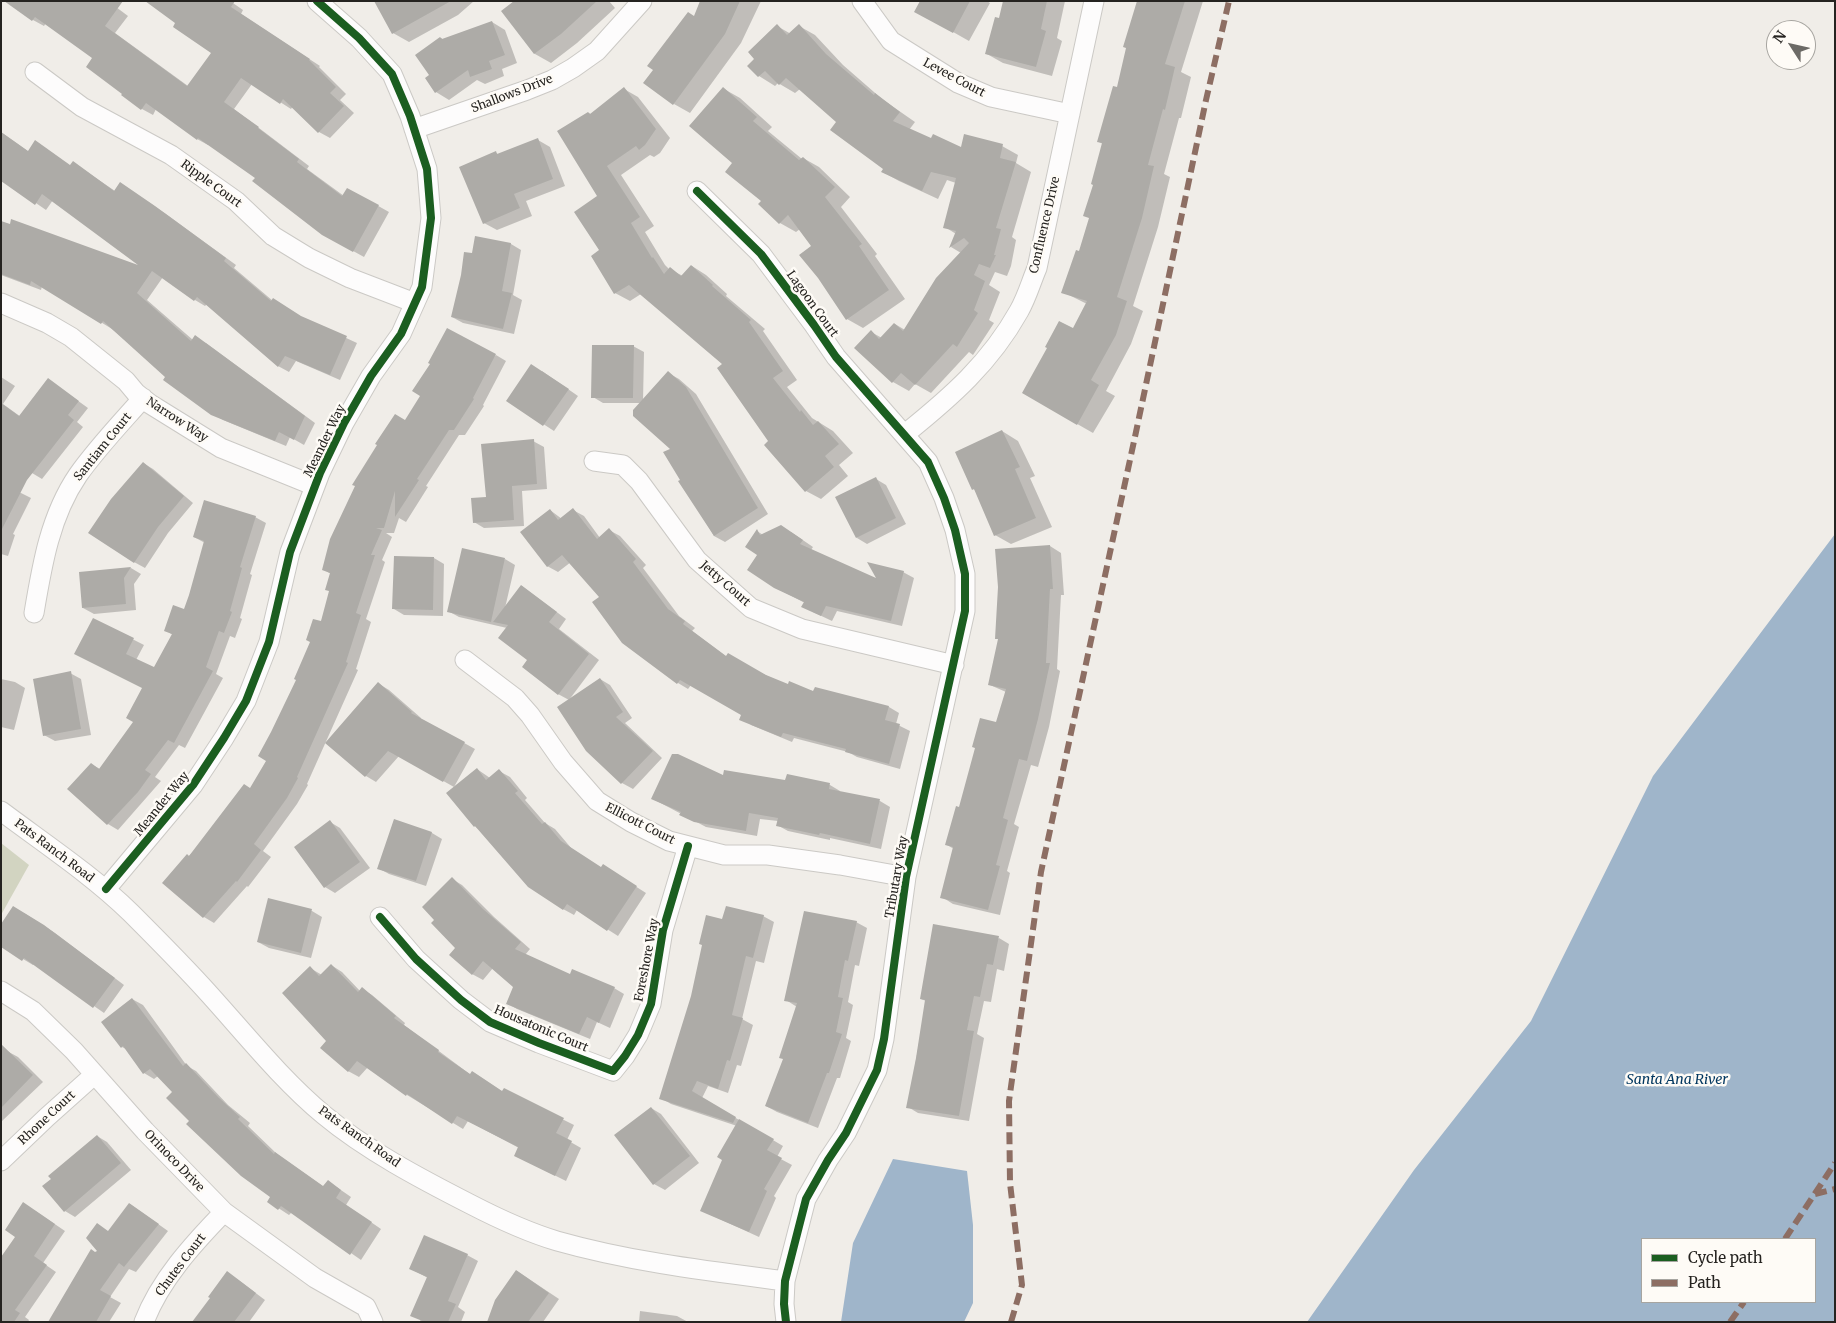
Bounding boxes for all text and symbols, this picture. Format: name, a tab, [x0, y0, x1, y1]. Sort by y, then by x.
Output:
north arrow	[1766, 20, 1816, 70]
text: N	[1769, 27, 1790, 47]
street label: Levee Court	[920, 56, 988, 100]
street label: Shallows Drive	[469, 72, 555, 116]
street label: Ripple Court	[178, 157, 244, 211]
street label: Confluence Drive	[1027, 175, 1063, 275]
street label: Lagoon Court	[783, 268, 841, 340]
street label: Narrow Way	[143, 395, 211, 445]
street label: Meander Way	[301, 402, 349, 480]
street label: Santiam Court	[71, 410, 135, 484]
street label: Jetty Court	[697, 558, 753, 610]
street label: Meander Way	[132, 769, 192, 839]
street label: Ellicott Court	[603, 800, 677, 848]
street label: Pats Ranch Road	[11, 816, 97, 886]
street label: Tributary Way	[883, 835, 911, 919]
street label: Foreshore Way	[632, 917, 662, 1003]
street label: Housatonic Court	[492, 1003, 590, 1055]
water label: Santa Ana River	[1626, 1072, 1728, 1088]
street label: Rhone Court	[16, 1088, 78, 1148]
street label: Pats Ranch Road	[316, 1104, 402, 1170]
street label: Orinoco Drive	[141, 1127, 207, 1195]
street label: Chutes Court	[153, 1231, 209, 1299]
legend	[1641, 1238, 1816, 1303]
text: Cycle path	[1688, 1248, 1763, 1267]
text: Path	[1688, 1273, 1721, 1292]

